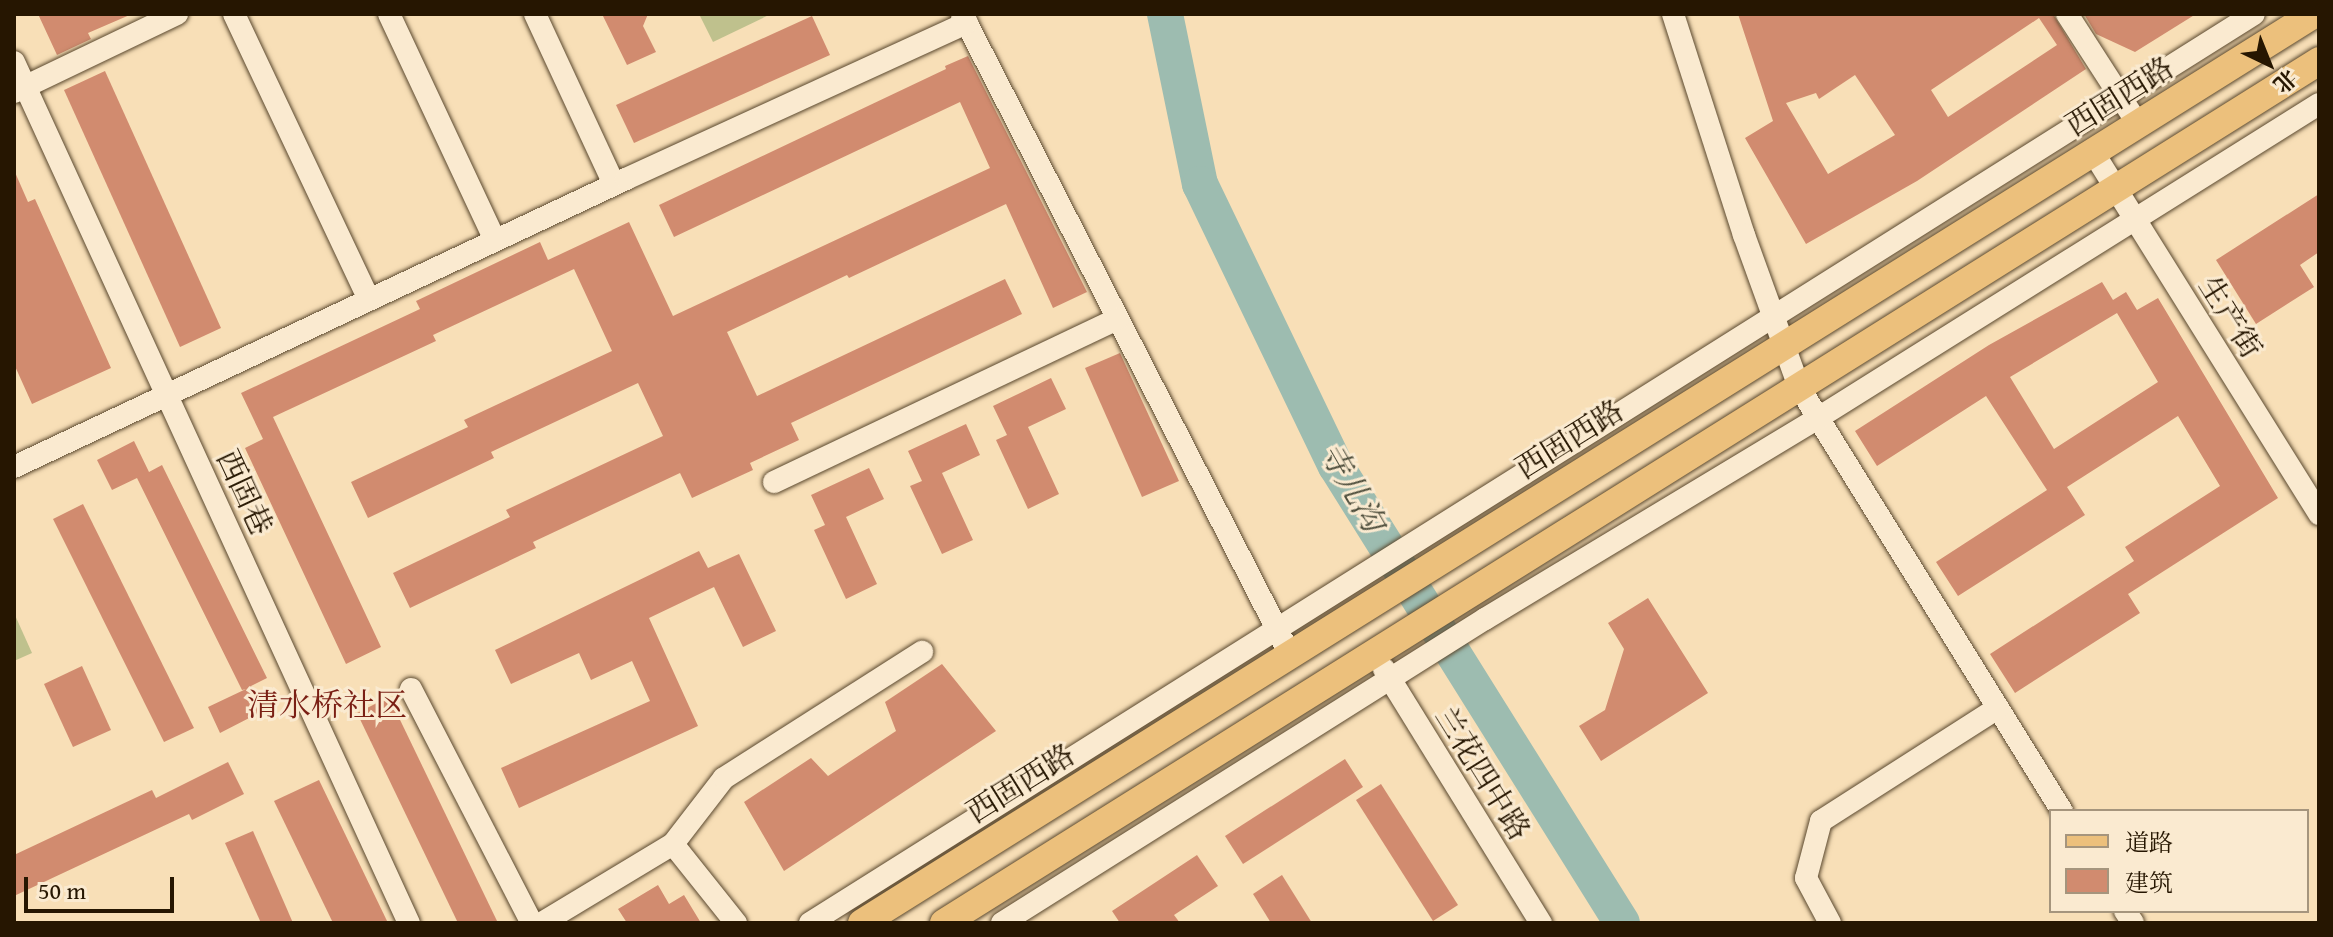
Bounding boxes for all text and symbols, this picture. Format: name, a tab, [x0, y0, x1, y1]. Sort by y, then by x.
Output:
north arrow	[2229, 24, 2309, 104]
street label: 西固西路	[2059, 49, 2179, 143]
text: 北	[2266, 62, 2304, 101]
street label: 生产街	[2192, 269, 2270, 365]
street label: 西固西路	[1509, 392, 1629, 486]
water label: 寺儿沟	[1311, 436, 1393, 538]
street label: 西固巷	[210, 444, 280, 540]
district label: 清水桥社区	[247, 686, 407, 724]
street label: 兰花四中路	[1428, 700, 1538, 846]
street label: 西固西路	[960, 736, 1080, 830]
legend	[2049, 809, 2309, 913]
text: 道路	[2125, 825, 2173, 860]
scale bar	[28, 861, 178, 911]
text: 建筑	[2125, 865, 2173, 900]
text: 50 m	[38, 873, 86, 908]

